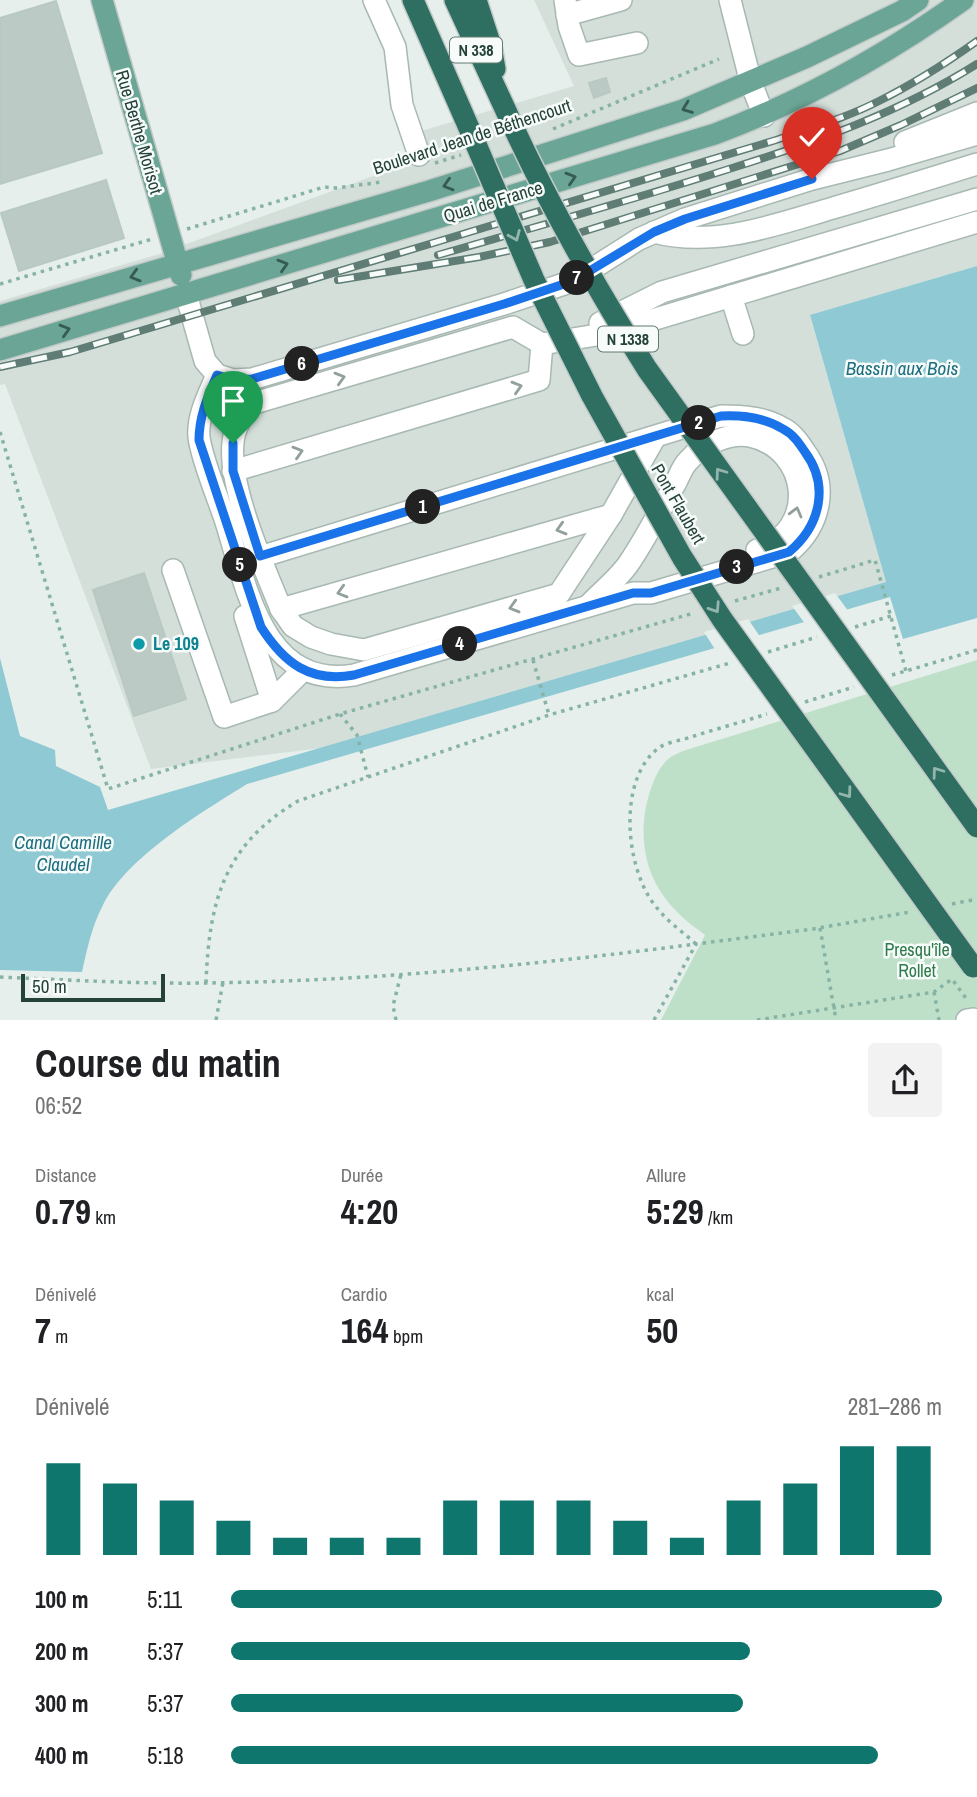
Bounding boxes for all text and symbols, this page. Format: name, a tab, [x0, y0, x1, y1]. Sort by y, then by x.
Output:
road number: N 338	[450, 38, 502, 62]
street label: Rue Berthe Morisot	[110, 67, 169, 197]
street label: Boulevard Jean de Béthencourt	[370, 93, 574, 180]
one-way arrow	[682, 99, 694, 113]
pin	[782, 107, 842, 179]
icon: check	[793, 118, 831, 156]
one-way arrow	[565, 171, 577, 186]
street label: Quai de France	[440, 175, 546, 228]
one-way arrow	[442, 177, 454, 191]
one-way arrow	[507, 228, 521, 241]
one-way arrow	[277, 258, 289, 273]
pin: 7	[560, 260, 594, 296]
text: 7	[572, 264, 581, 290]
one-way arrow	[129, 267, 141, 282]
one-way arrow	[59, 324, 71, 339]
road number: N 1338	[598, 326, 658, 352]
pin: 6	[284, 346, 320, 382]
text: 6	[297, 350, 306, 376]
water label: Bassin aux Bois	[846, 355, 958, 381]
pin	[203, 371, 263, 443]
one-way arrow	[333, 371, 345, 386]
one-way arrow	[510, 380, 522, 395]
icon: arrive	[214, 382, 252, 420]
pin: 2	[682, 406, 716, 440]
text: 2	[694, 409, 703, 435]
one-way arrow	[292, 445, 304, 460]
street label: Pont Flaubert	[645, 459, 711, 548]
one-way arrow	[716, 468, 729, 481]
pin: 1	[406, 490, 440, 524]
text: 1	[418, 493, 427, 519]
one-way arrow	[788, 506, 803, 518]
one-way arrow	[555, 521, 567, 535]
pin: 5	[222, 548, 258, 582]
pin: 3	[720, 550, 754, 584]
text: 5	[235, 551, 244, 577]
text: 3	[732, 553, 741, 579]
one-way arrow	[336, 584, 348, 598]
one-way arrow	[508, 599, 520, 613]
one-way arrow	[707, 601, 720, 614]
pin: 4	[442, 626, 477, 662]
text: 4	[455, 630, 464, 656]
place label: Le 109	[153, 631, 199, 656]
marker: Le 109	[131, 636, 147, 652]
one-way arrow	[933, 767, 945, 780]
one-way arrow	[839, 785, 852, 798]
water label: Canal Camille Claudel	[14, 829, 112, 877]
park label: Presqu'île Rollet	[884, 937, 950, 983]
scale bar	[21, 971, 164, 1003]
text: 50 m	[32, 973, 67, 999]
text: Course du matin	[35, 1038, 281, 1089]
button: share	[868, 1043, 942, 1117]
text: 06:52	[35, 1090, 82, 1121]
text: Distance	[35, 1162, 96, 1188]
text: Durée	[341, 1162, 383, 1188]
text: Allure	[646, 1162, 686, 1188]
text: 0.79	[35, 1188, 91, 1235]
text: 4:20	[341, 1188, 398, 1235]
text: 5:29	[646, 1188, 704, 1235]
text: km	[91, 1204, 116, 1230]
text: /km	[704, 1204, 733, 1230]
text: Dénivelé	[35, 1281, 96, 1307]
text: Cardio	[341, 1281, 387, 1307]
text: kcal	[646, 1281, 674, 1307]
text: 7	[35, 1307, 51, 1354]
text: 164	[341, 1307, 389, 1354]
text: 50	[646, 1307, 678, 1354]
text: m	[51, 1323, 68, 1349]
text: bpm	[389, 1323, 423, 1349]
text: Dénivelé	[35, 1391, 109, 1422]
text: 281–286 m	[848, 1391, 942, 1422]
text: 100 m	[35, 1584, 88, 1615]
text: 5:11	[147, 1584, 182, 1615]
text: 200 m	[35, 1636, 88, 1667]
text: 5:37	[147, 1636, 184, 1667]
text: 300 m	[35, 1688, 88, 1719]
text: 5:37	[147, 1688, 184, 1719]
text: 400 m	[35, 1740, 88, 1771]
text: 5:18	[147, 1740, 184, 1771]

